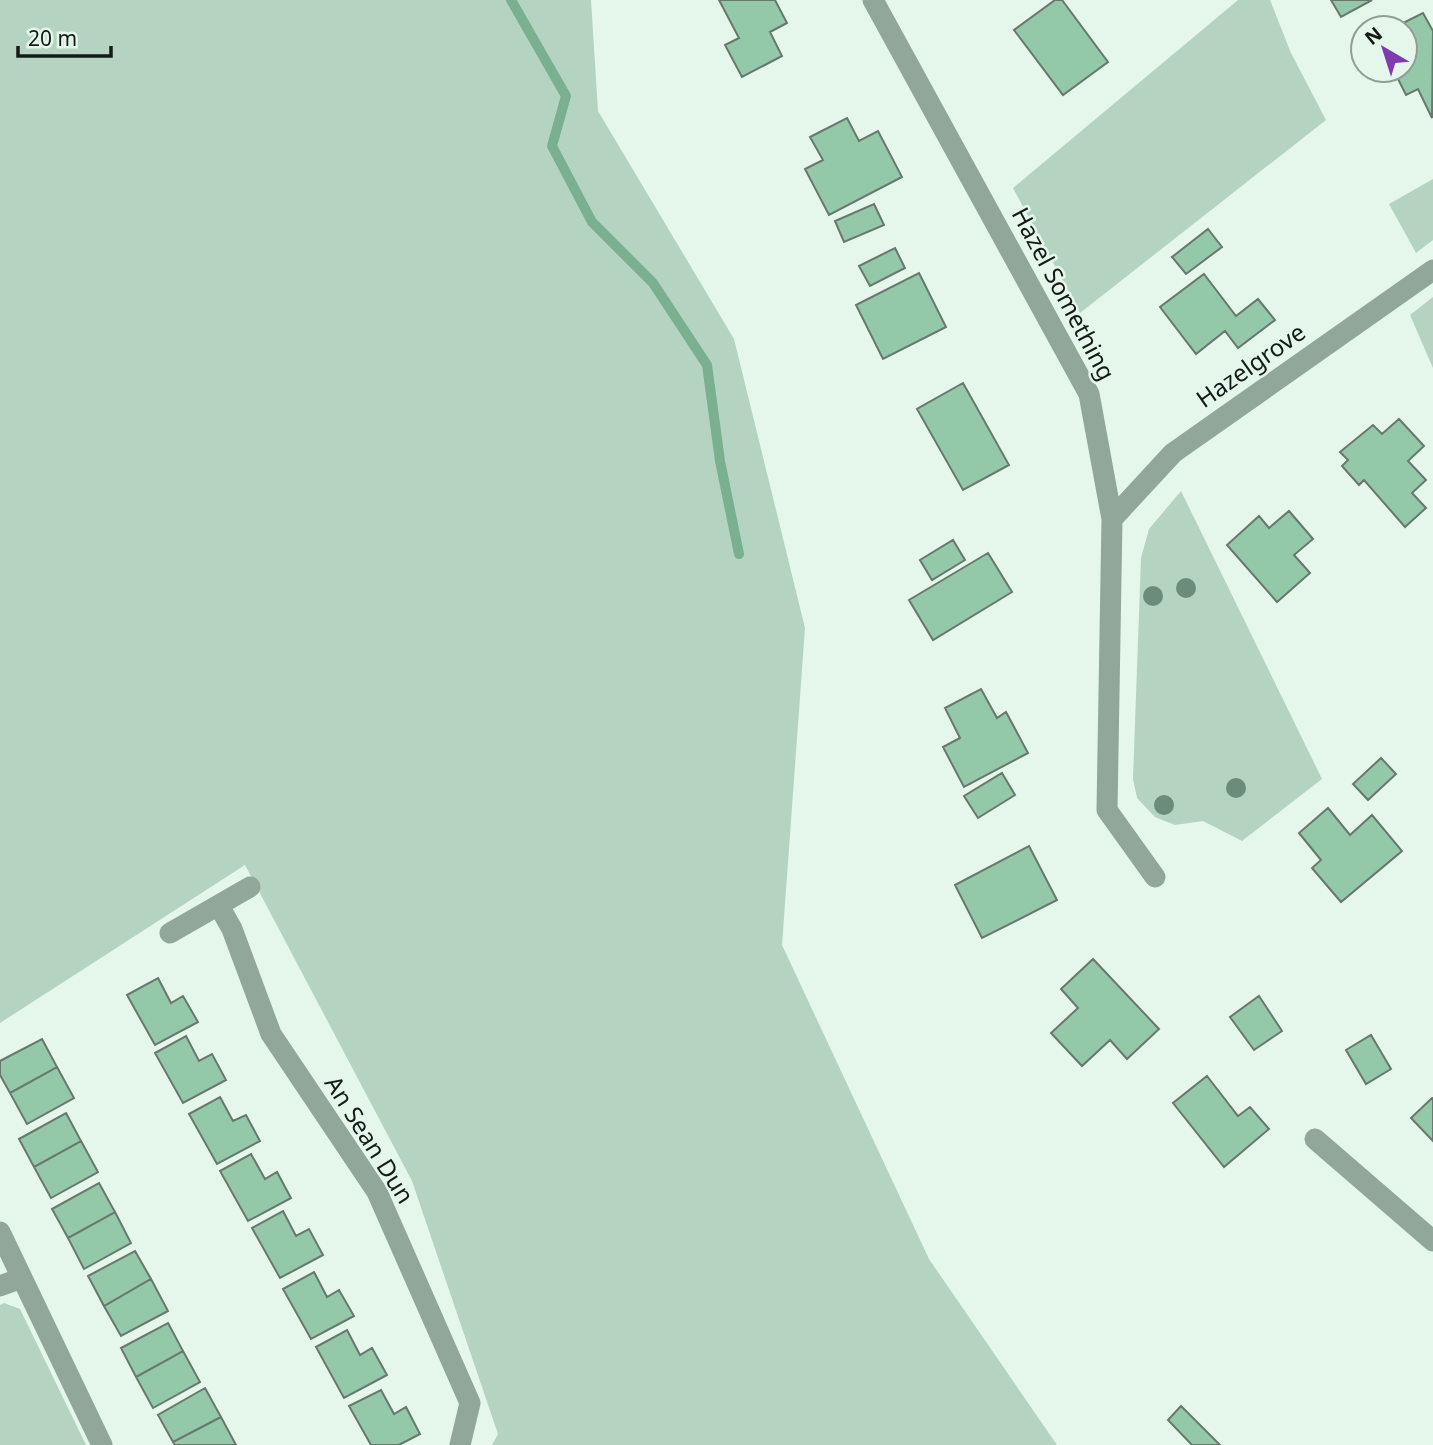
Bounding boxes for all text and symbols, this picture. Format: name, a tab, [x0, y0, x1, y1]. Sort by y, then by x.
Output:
scale bar	[18, 14, 110, 58]
north arrow	[1349, 14, 1419, 84]
text: N	[1359, 21, 1387, 51]
text: 20 m	[28, 24, 77, 52]
street label: Hazel Something	[1005, 201, 1124, 386]
street label: Hazelgrove	[1189, 315, 1311, 414]
street label: An Sean Dun	[318, 1069, 423, 1209]

